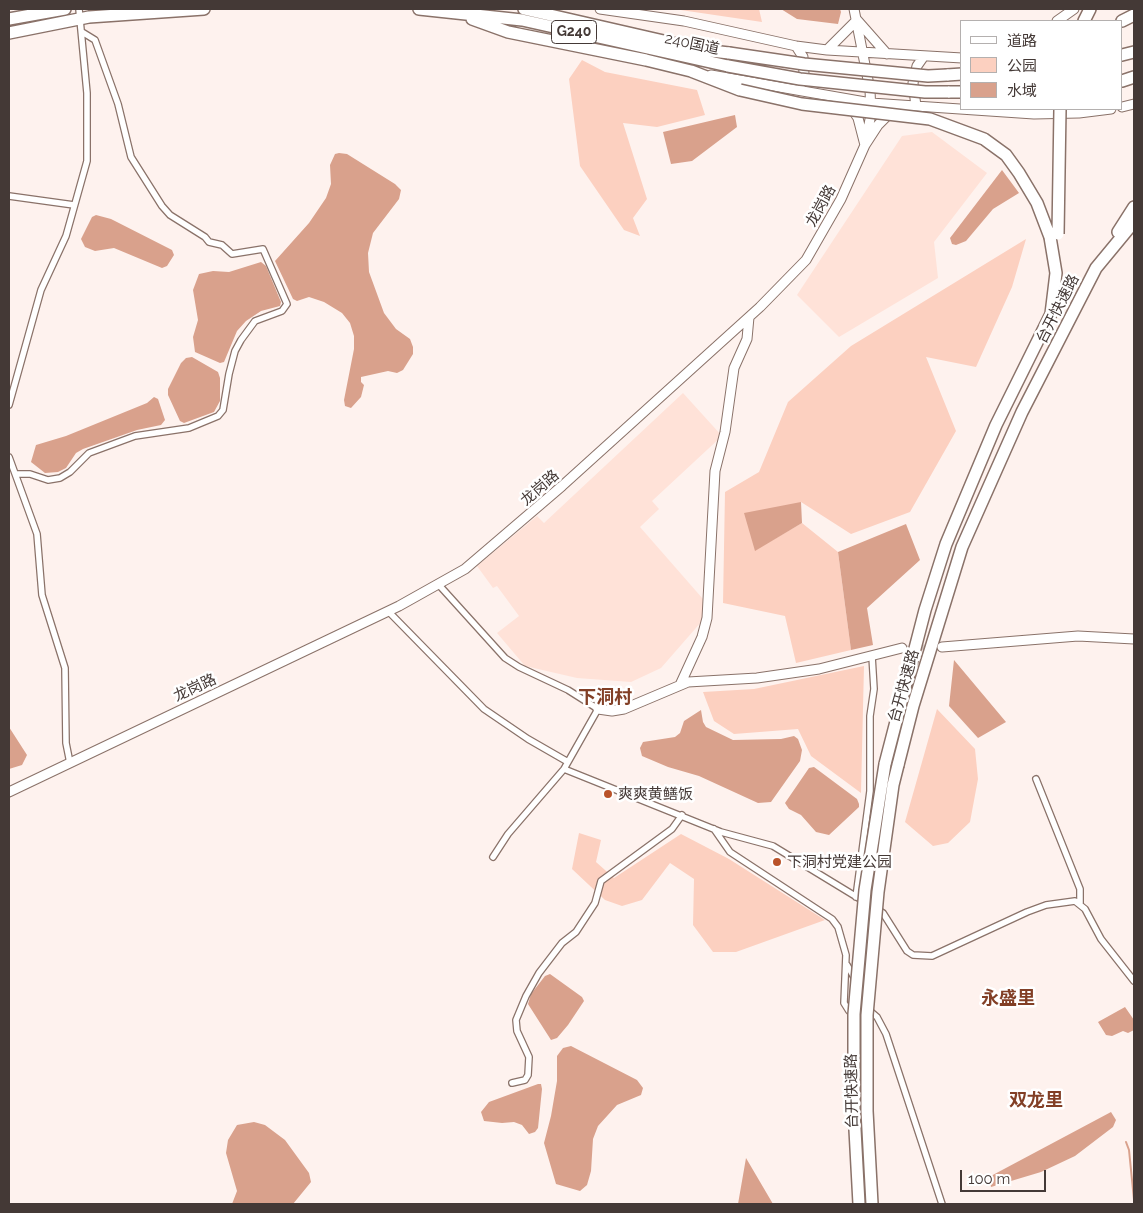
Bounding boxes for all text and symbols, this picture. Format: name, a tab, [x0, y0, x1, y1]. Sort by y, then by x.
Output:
legend	[960, 20, 1123, 110]
road number: G240	[552, 21, 596, 44]
street label: 240国道	[663, 29, 721, 59]
text: 道路	[1007, 32, 1037, 50]
text: 公园	[1007, 57, 1037, 75]
text: 水域	[1007, 82, 1037, 100]
street label: 龙岗路	[802, 182, 840, 230]
street label: 台开快速路	[1033, 272, 1083, 346]
street label: 龙岗路	[517, 466, 563, 510]
street label: 台开快速路	[885, 647, 923, 725]
street label: 龙岗路	[171, 670, 219, 706]
district label: 下洞村	[578, 687, 632, 709]
place label: 爽爽黄鳝饭	[618, 785, 693, 803]
marker: 爽爽黄鳝饭	[602, 788, 614, 800]
place label: 下洞村党建公园	[787, 853, 892, 871]
marker: 下洞村党建公园	[771, 856, 783, 868]
district label: 永盛里	[981, 988, 1035, 1010]
street label: 台开快速路	[842, 1053, 862, 1129]
district label: 双龙里	[1009, 1090, 1063, 1112]
scale bar	[963, 1160, 1049, 1192]
text: 100 m	[968, 1170, 1010, 1188]

